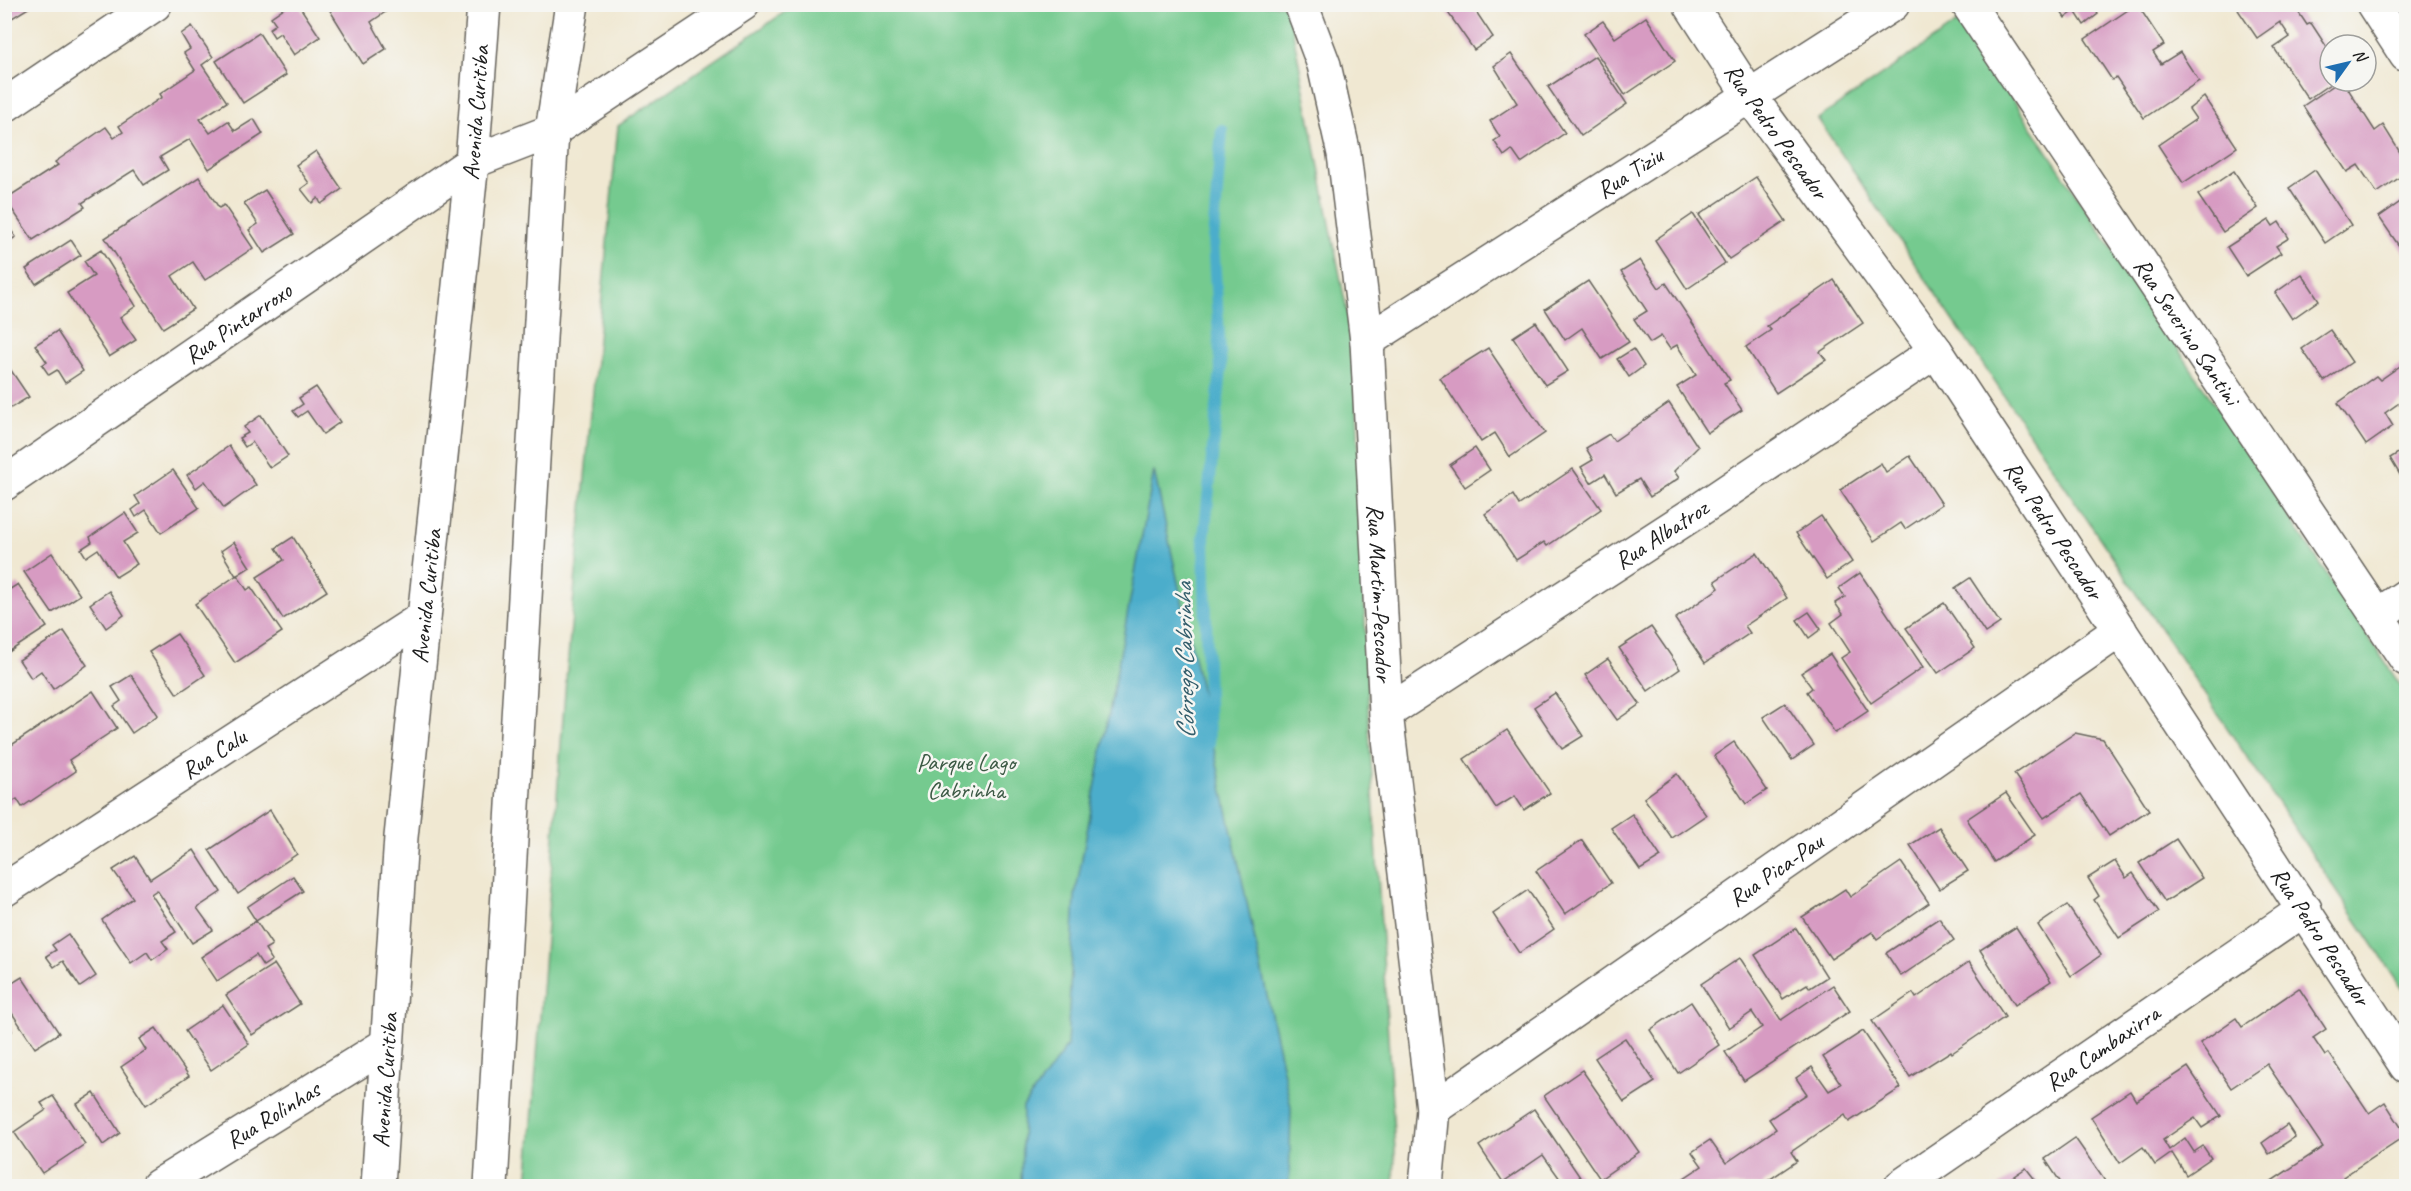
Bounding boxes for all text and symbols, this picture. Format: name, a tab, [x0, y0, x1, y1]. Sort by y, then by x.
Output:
north arrow	[2318, 33, 2378, 93]
street label: Avenida Curitiba	[455, 43, 496, 181]
text: N	[2349, 45, 2372, 67]
street label: Rua Pedro Pescador	[1718, 58, 1836, 207]
street label: Rua Tiziu	[1591, 139, 1670, 205]
street label: Rua Severino Santini	[2127, 252, 2249, 414]
street label: Rua Pintarroxo	[178, 275, 299, 371]
street label: Rua Pedro Pescador	[1997, 455, 2111, 607]
street label: Rua Albatroz	[1609, 492, 1716, 576]
street label: Rua Martim-Pescador	[1360, 504, 1399, 684]
street label: Avenida Curitiba	[404, 526, 448, 665]
water label: Córrego Cabrinha	[1167, 580, 1202, 739]
street label: Rua Calu	[176, 721, 253, 786]
park label: Parque Lago Cabrinha	[917, 747, 1018, 805]
street label: Rua Pica-Pau	[1723, 825, 1831, 913]
street label: Rua Pedro Pescador	[2264, 861, 2378, 1013]
street label: Rua Cambaxirra	[2039, 997, 2167, 1098]
street label: Avenida Curitiba	[366, 1011, 404, 1148]
street label: Rua Rolinhas	[220, 1073, 328, 1155]

